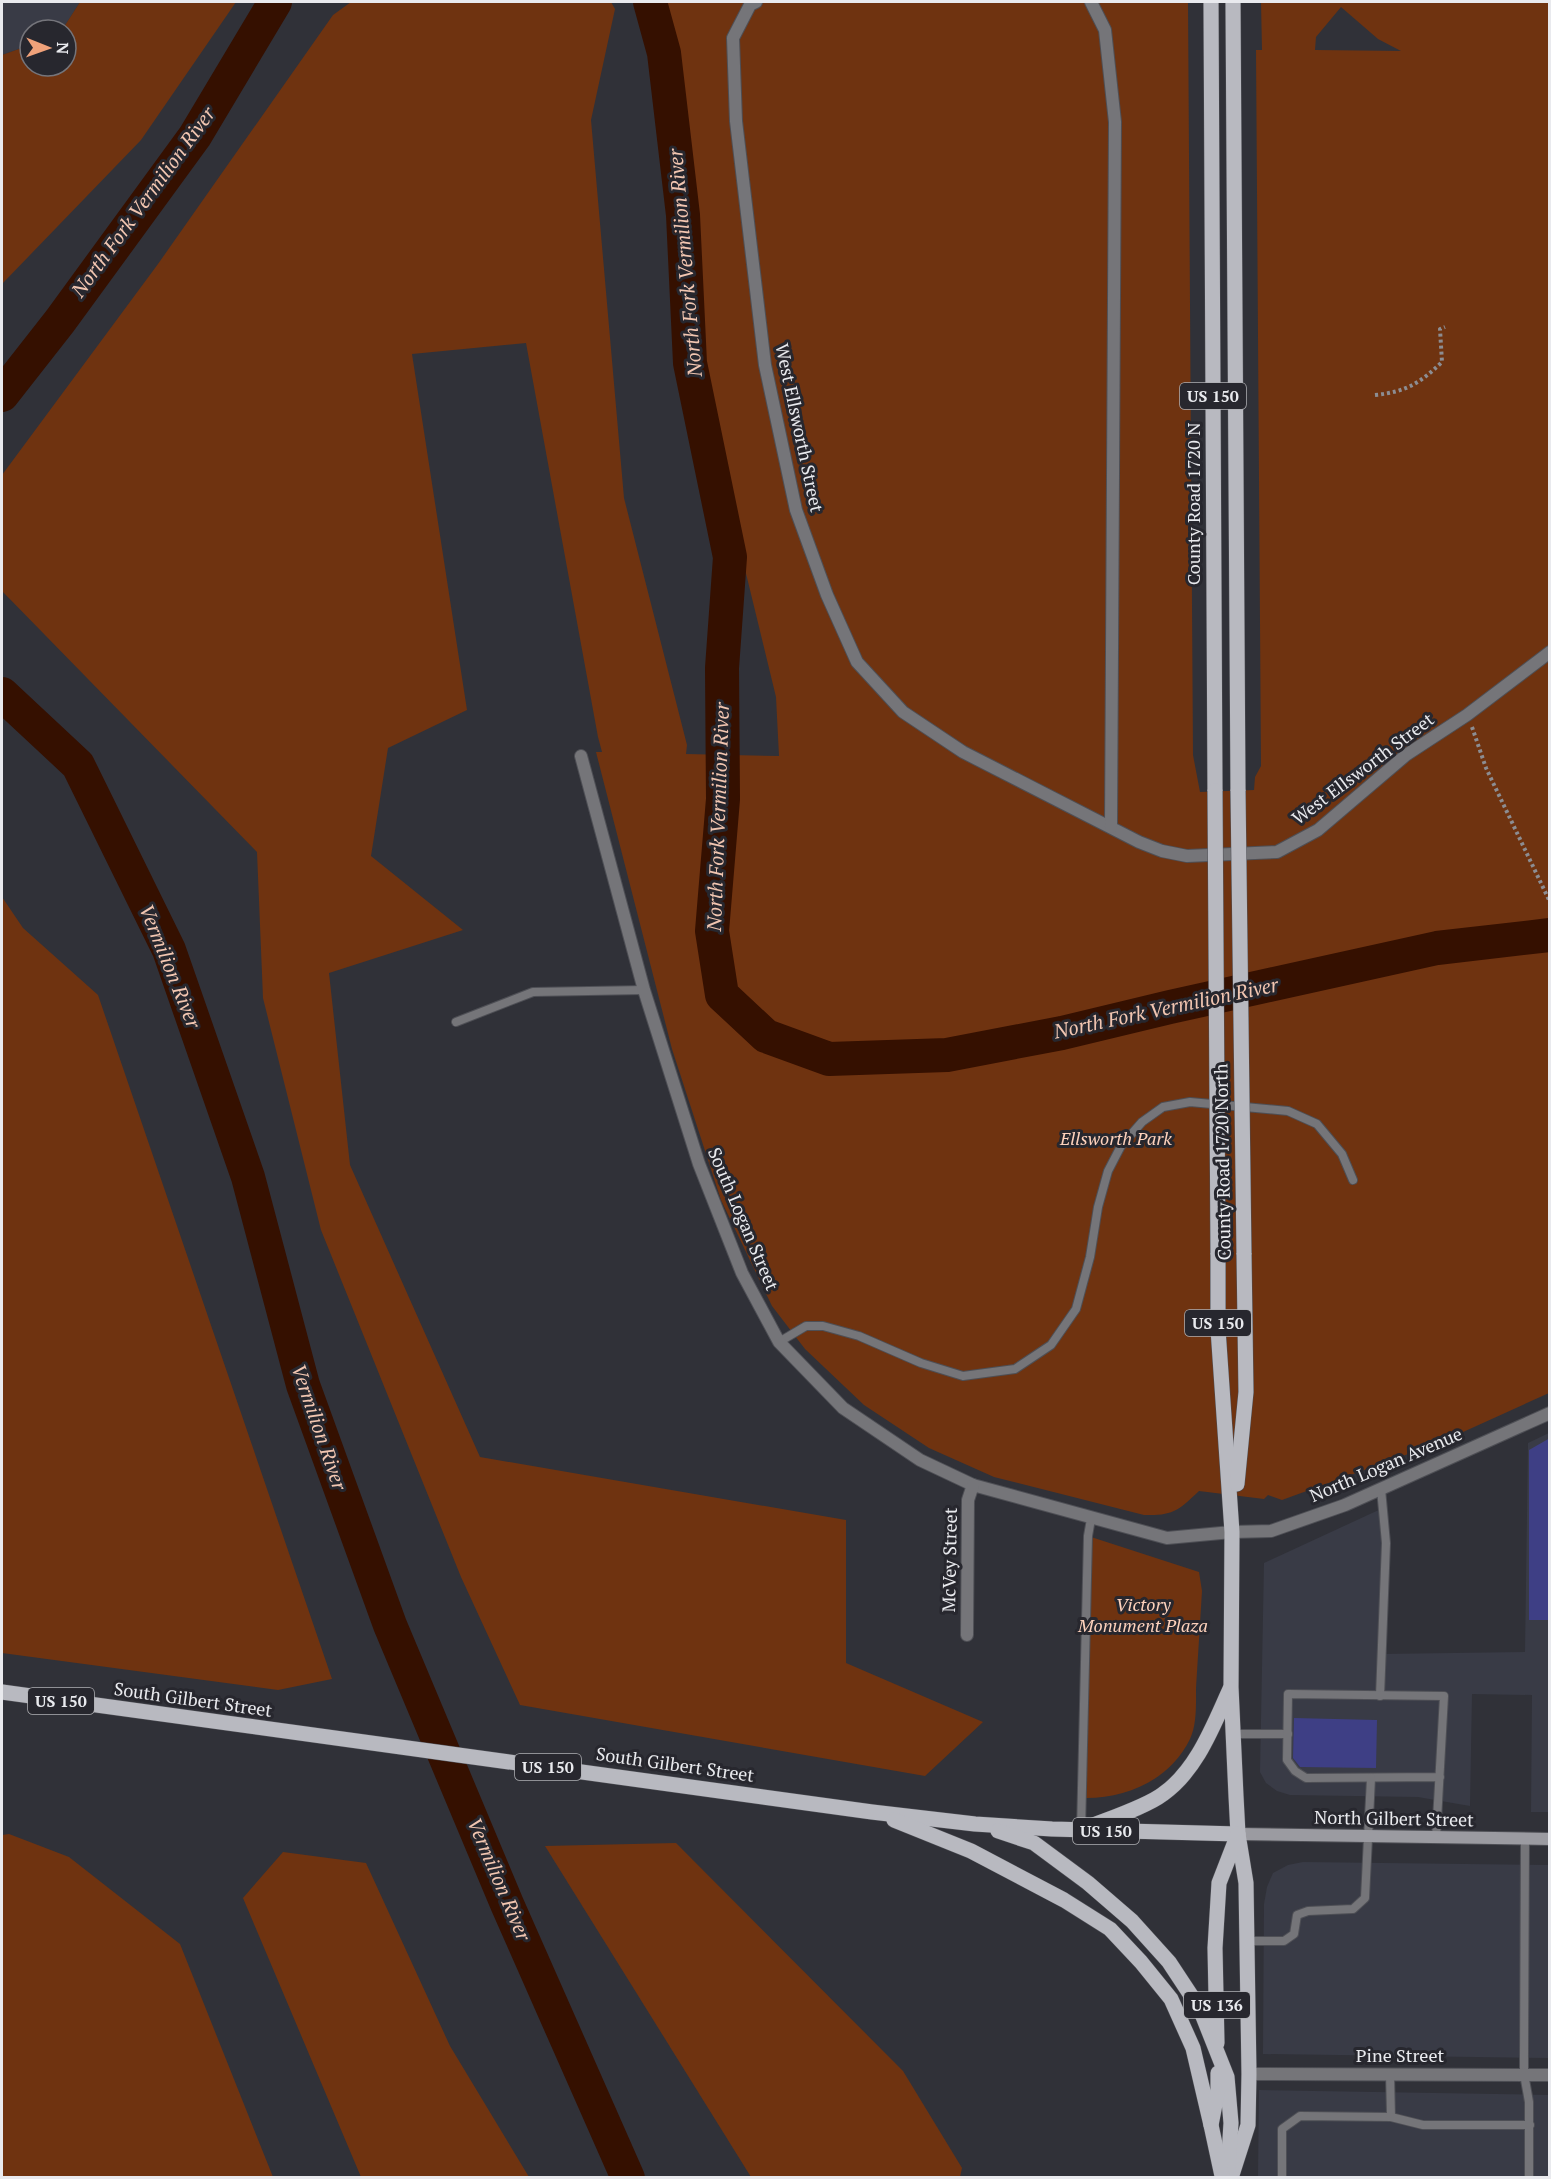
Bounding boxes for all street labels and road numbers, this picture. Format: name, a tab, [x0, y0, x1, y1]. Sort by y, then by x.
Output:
street label: West Ellsworth Street	[770, 341, 830, 515]
road number: US 150	[1180, 383, 1246, 409]
street label: County Road 1720 N	[1181, 423, 1205, 585]
street label: West Ellsworth Street	[1286, 707, 1439, 830]
street label: County Road 1720 North	[1208, 1063, 1236, 1261]
street label: South Logan Street	[703, 1143, 785, 1294]
road number: US 150	[1185, 1310, 1251, 1336]
street label: North Logan Avenue	[1306, 1421, 1466, 1507]
street label: McVey Street	[936, 1507, 962, 1613]
street label: South Gilbert Street	[112, 1676, 274, 1722]
road number: US 150	[28, 1688, 94, 1714]
street label: South Gilbert Street	[594, 1741, 756, 1787]
road number: US 150	[515, 1754, 581, 1780]
street label: North Gilbert Street	[1314, 1805, 1474, 1831]
road number: US 150	[1073, 1818, 1139, 1844]
road number: US 136	[1184, 1992, 1250, 2018]
street label: Pine Street	[1356, 2043, 1444, 2067]

